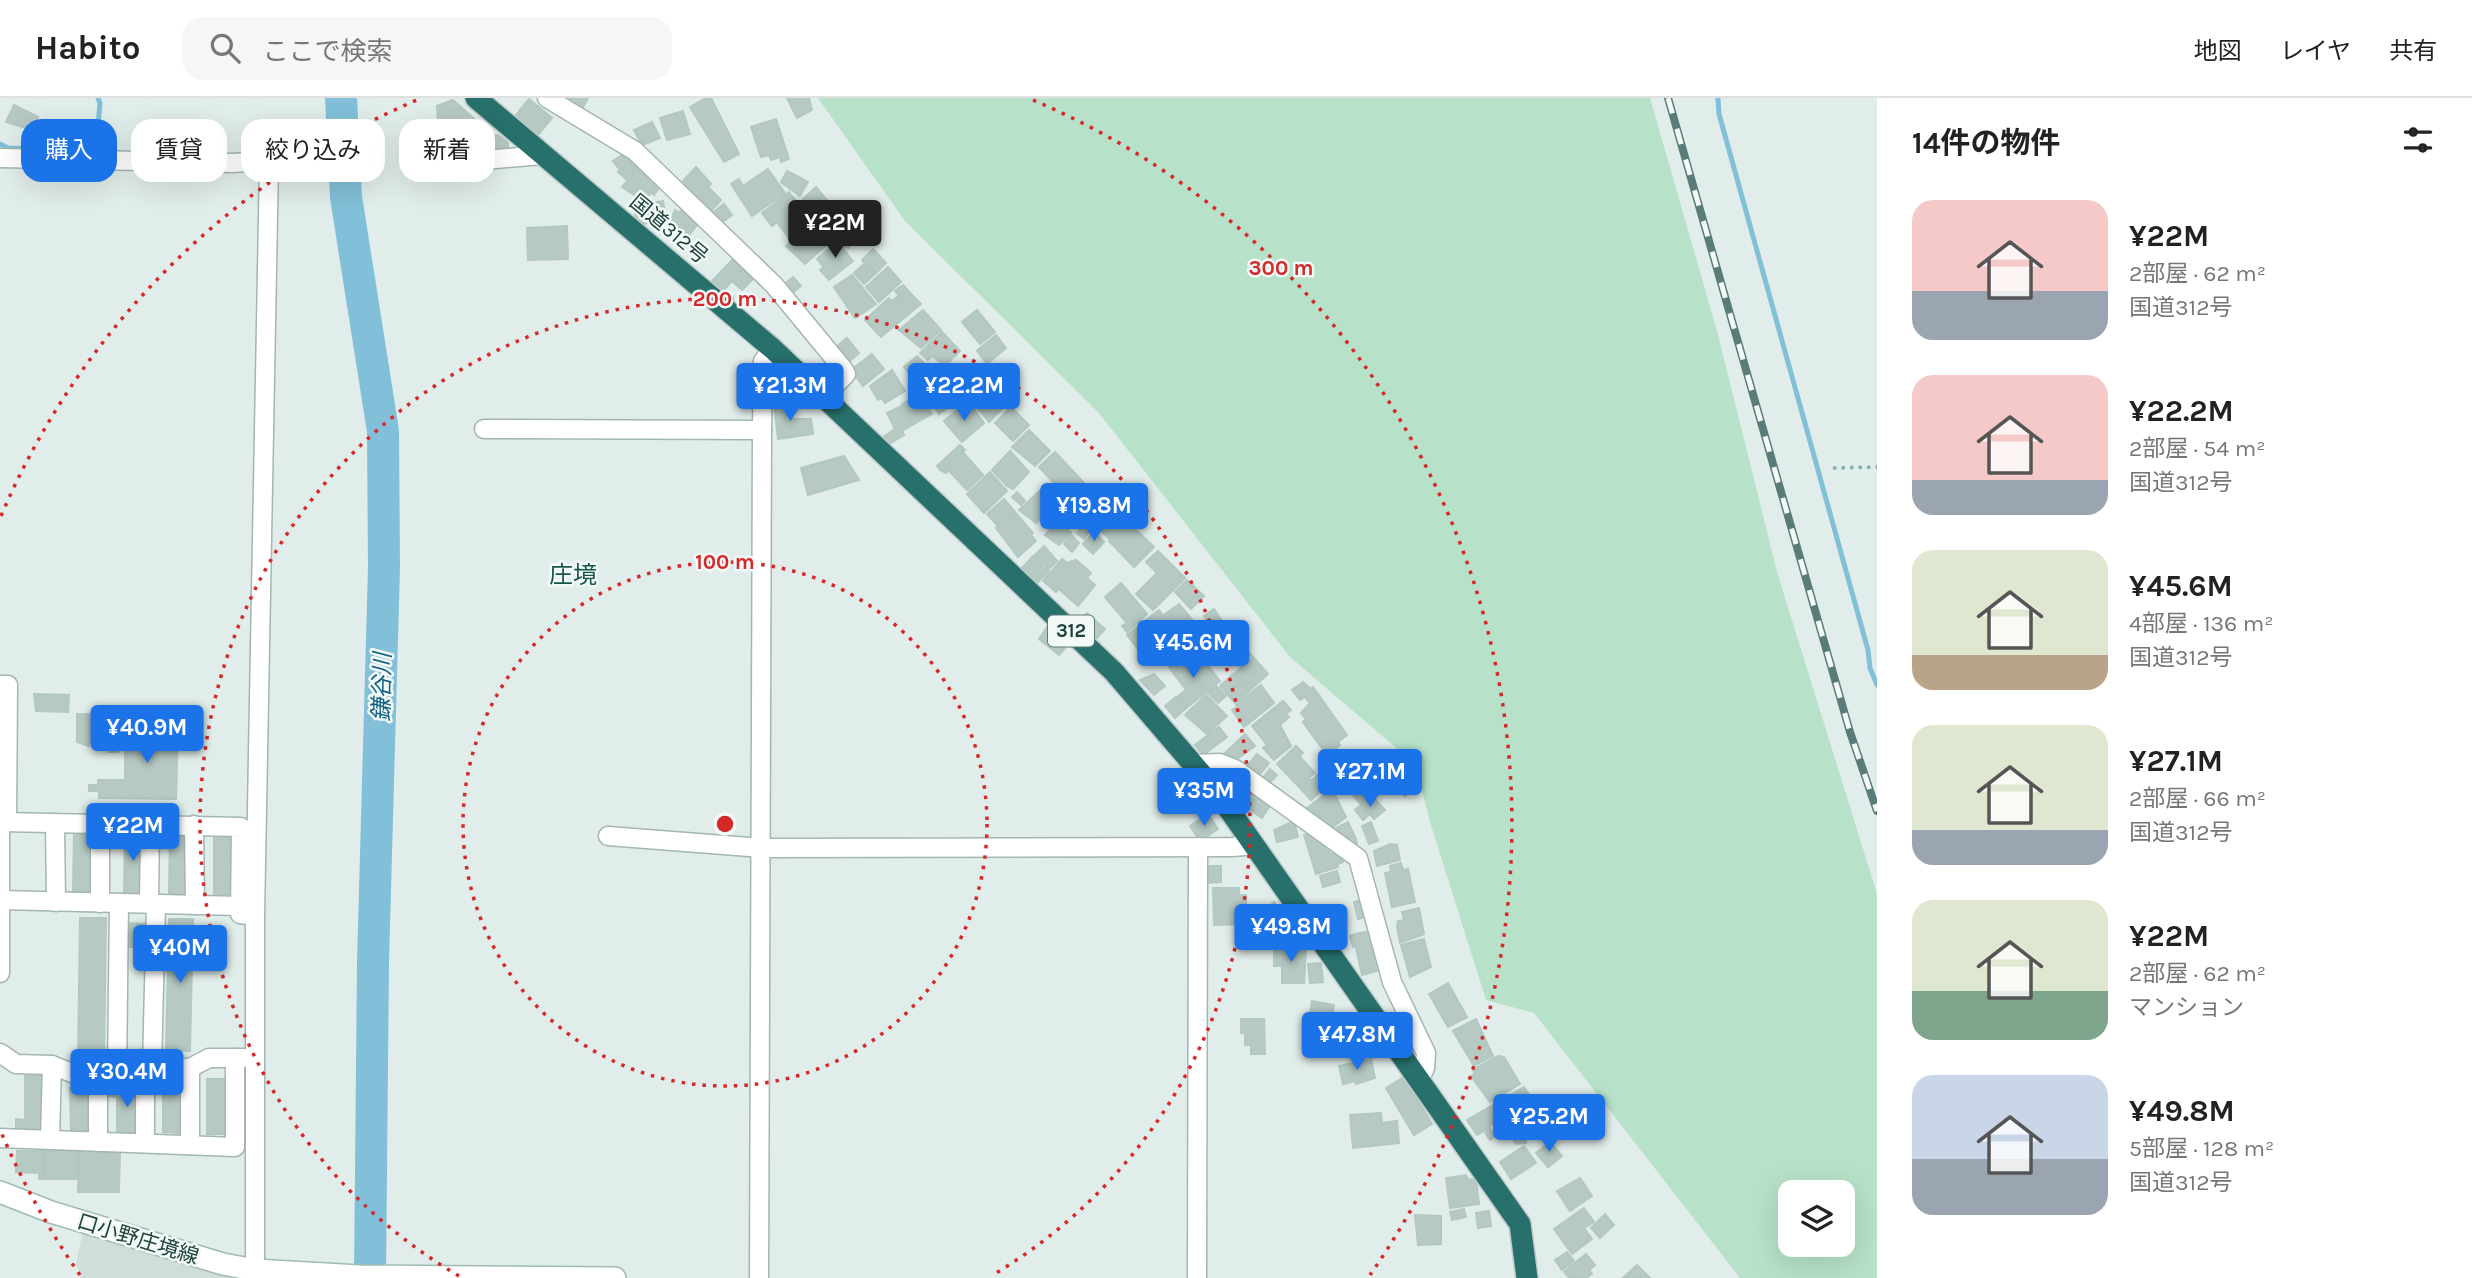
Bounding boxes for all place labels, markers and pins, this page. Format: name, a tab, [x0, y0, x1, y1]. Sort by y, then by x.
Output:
pin: ¥22M	[794, 200, 876, 260]
pin: ¥21.3M	[733, 364, 847, 423]
pin: ¥22.2M	[907, 364, 1021, 423]
pin: ¥19.8M	[1037, 484, 1151, 543]
pin: ¥45.6M	[1136, 620, 1250, 680]
pin: ¥40.9M	[90, 706, 204, 765]
pin: ¥27.1M	[1313, 750, 1427, 809]
pin: ¥35M	[1163, 768, 1245, 828]
pin: ¥22M	[92, 804, 174, 863]
centre of rings	[713, 812, 737, 836]
pin: ¥49.8M	[1234, 904, 1348, 964]
pin: ¥40M	[139, 926, 221, 985]
pin: ¥47.8M	[1300, 1012, 1414, 1072]
pin: ¥30.4M	[70, 1049, 184, 1109]
pin: ¥25.2M	[1492, 1094, 1606, 1154]

